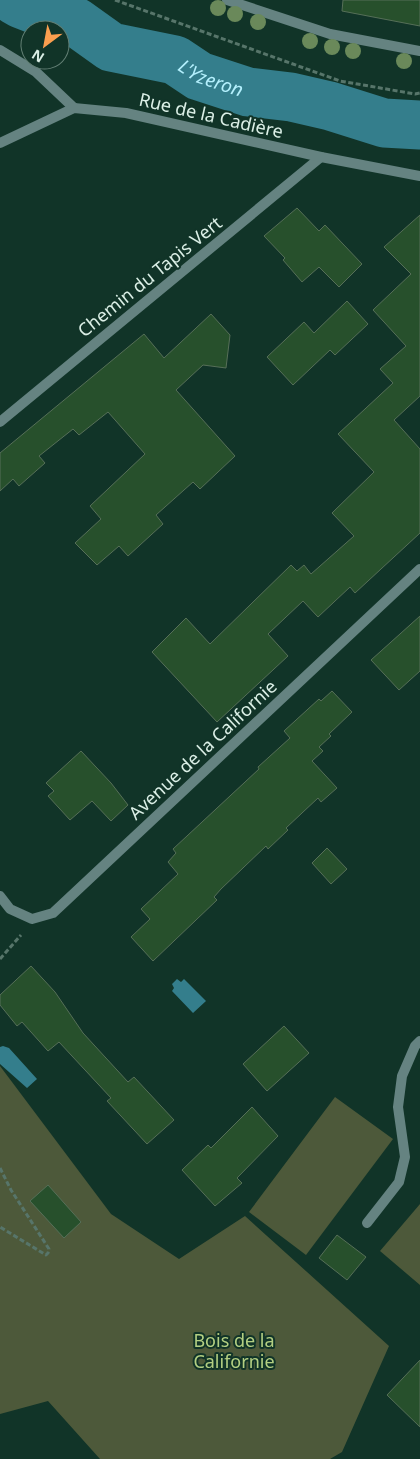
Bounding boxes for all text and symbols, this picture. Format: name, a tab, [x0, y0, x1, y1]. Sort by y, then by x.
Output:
north arrow	[20, 20, 70, 70]
text: N	[28, 45, 48, 68]
water label: L'Yzeron	[173, 53, 247, 103]
street label: Rue de la Cadière	[137, 87, 286, 143]
street label: Chemin du Tapis Vert	[72, 210, 227, 342]
street label: Avenue de la Californie	[123, 674, 282, 824]
park label: Bois de la Californie	[193, 1328, 275, 1373]

